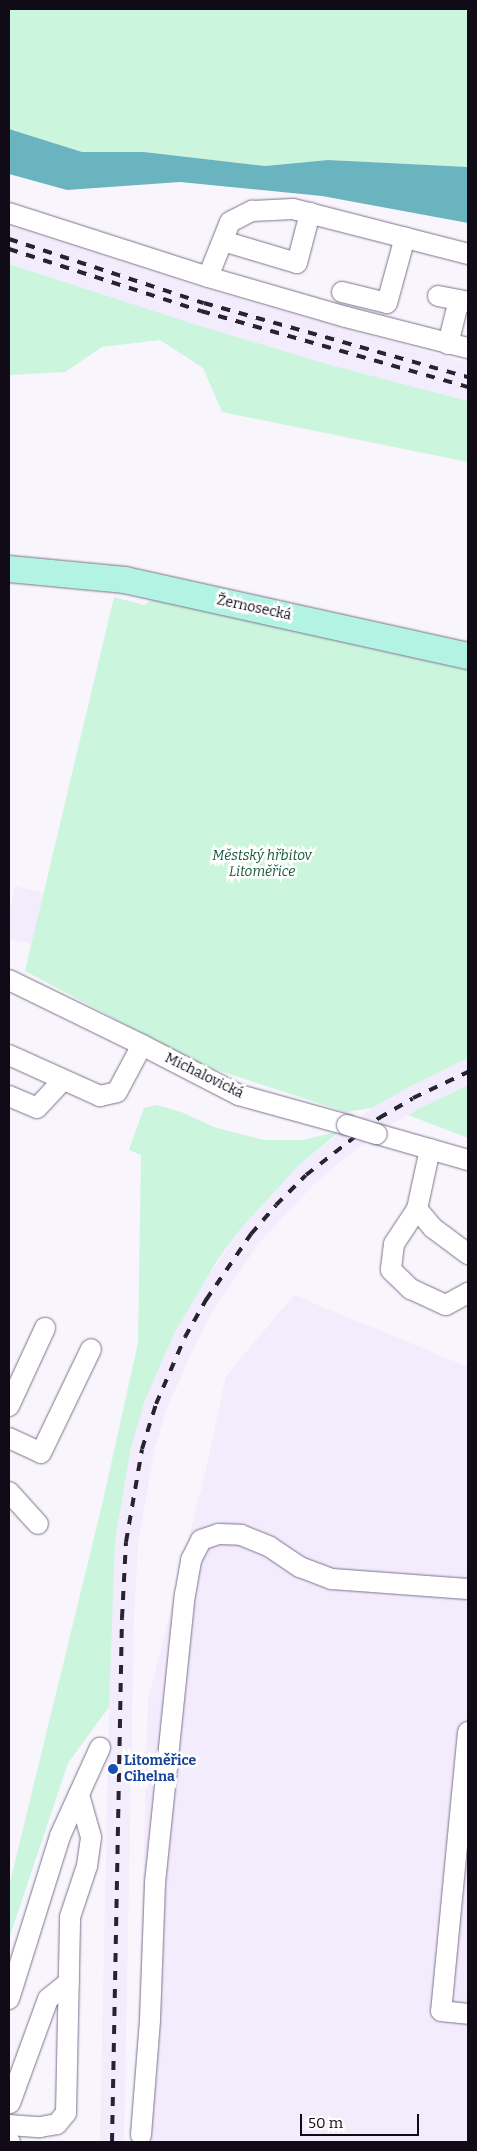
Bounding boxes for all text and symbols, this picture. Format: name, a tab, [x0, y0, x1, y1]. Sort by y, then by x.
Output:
street label: Žernosecká	[215, 592, 293, 624]
park label: Městský hřbitov Litoměřice	[212, 848, 312, 880]
street label: Michalovická	[162, 1050, 246, 1102]
place label: Litoměřice Cihelna	[124, 1753, 196, 1785]
marker: Litoměřice Cihelna	[106, 1762, 120, 1776]
scale bar	[302, 2104, 421, 2136]
text: 50 m	[308, 2114, 343, 2132]

